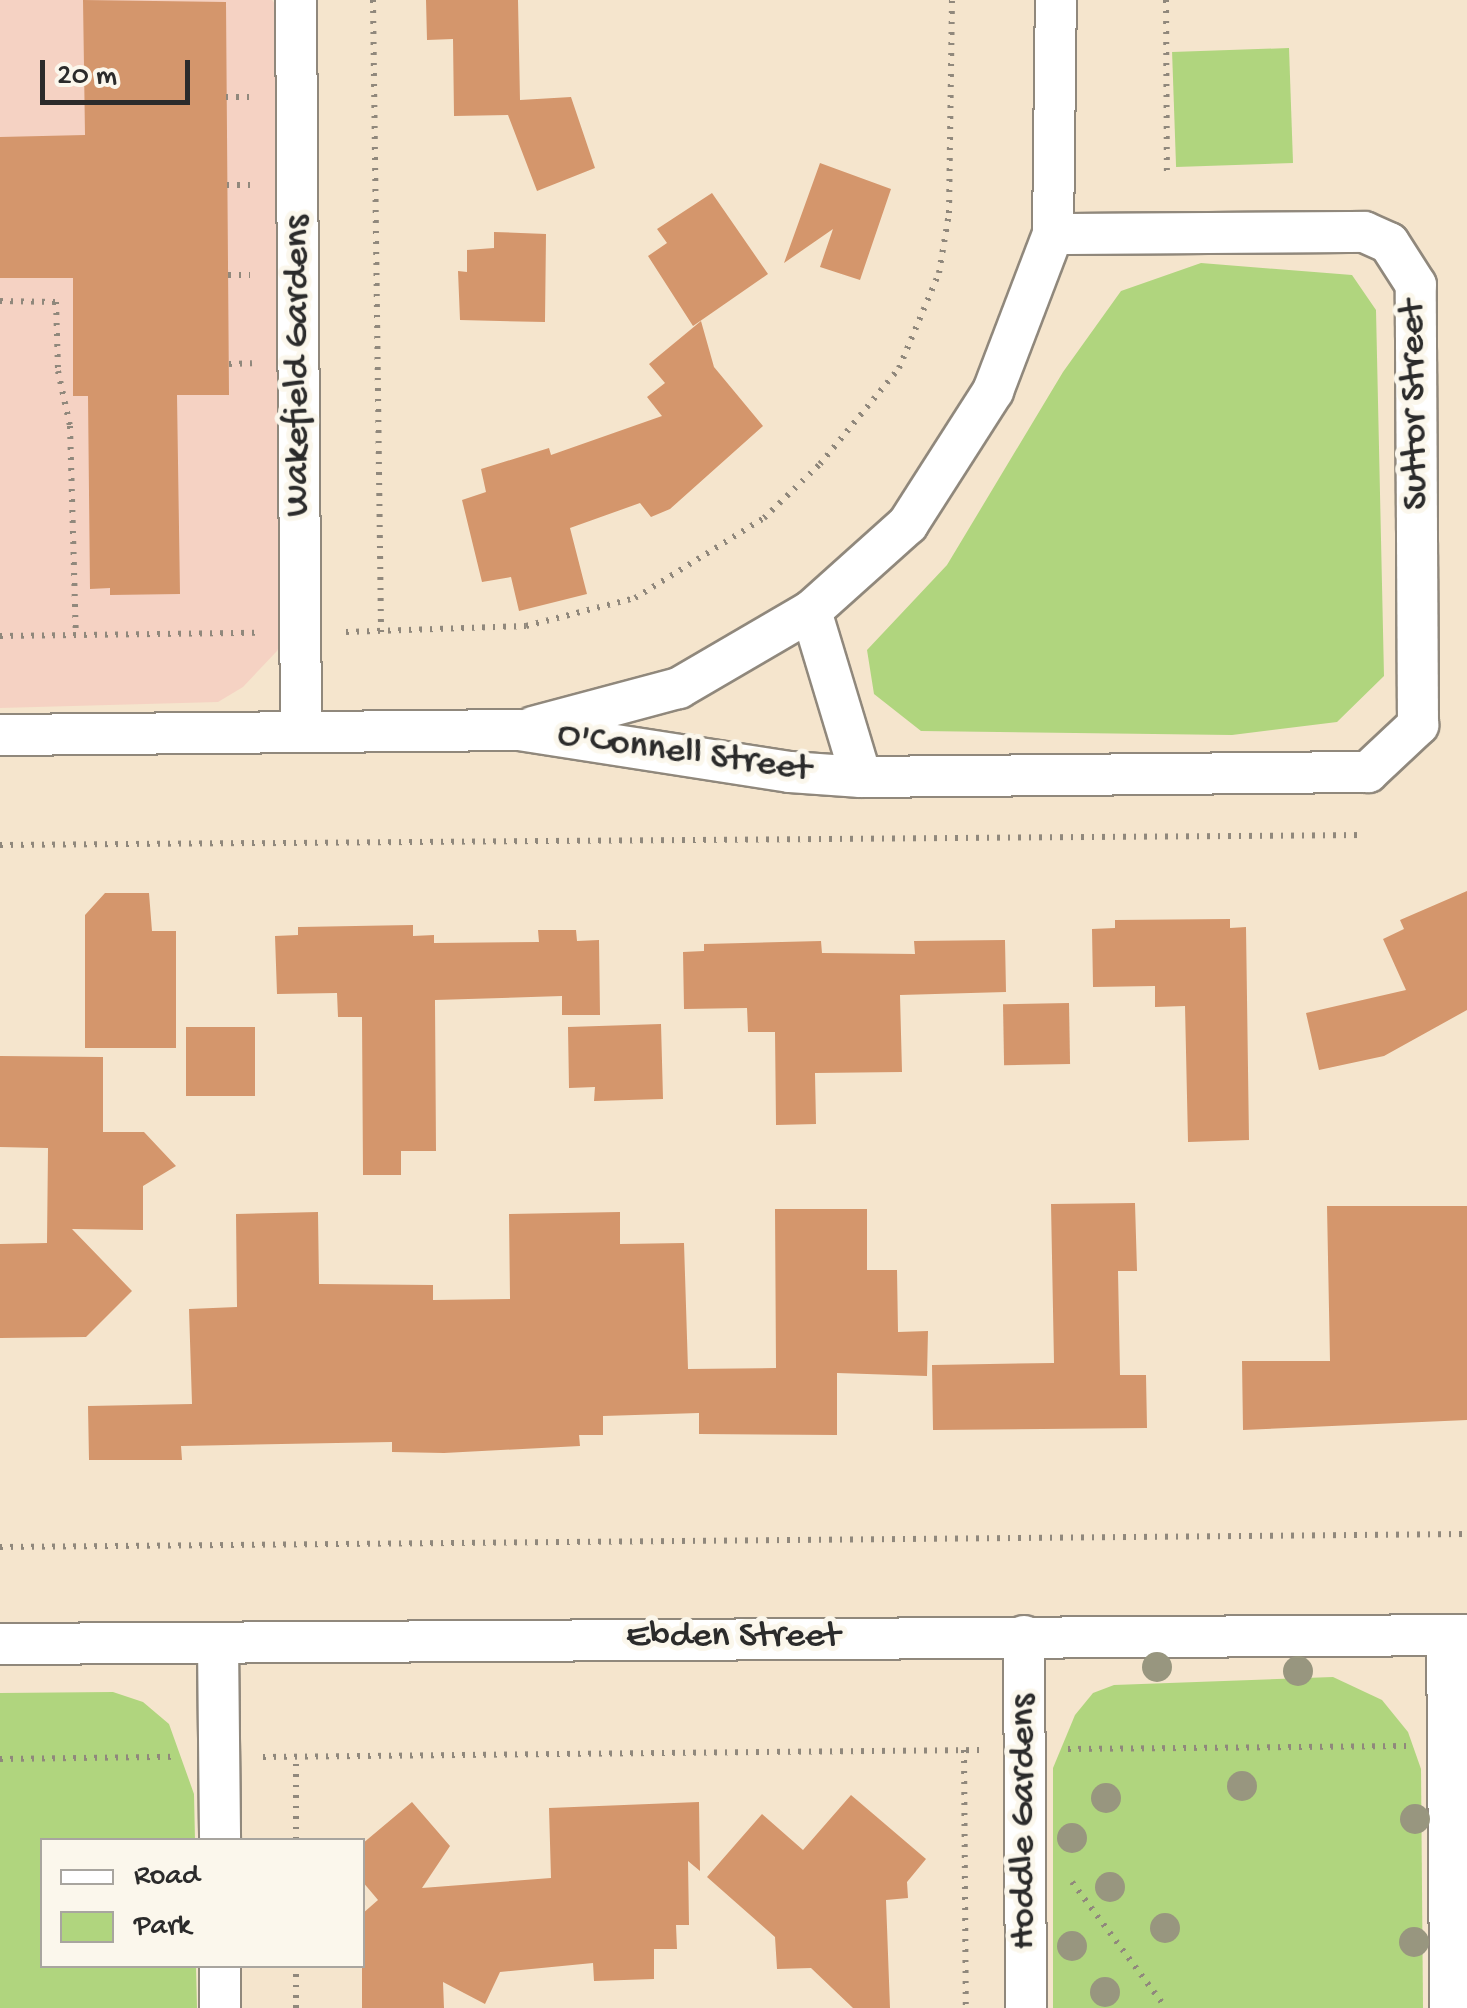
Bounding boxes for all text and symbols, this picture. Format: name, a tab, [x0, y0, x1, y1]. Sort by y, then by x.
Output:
scale bar	[45, 40, 195, 102]
text: 20 m	[57, 60, 117, 95]
street label: Wakefield Gardens	[276, 215, 322, 517]
street label: Suttor Street	[1391, 300, 1441, 510]
street label: O'Connell Street	[554, 714, 814, 794]
street label: Ebden Street	[626, 1615, 840, 1661]
street label: Hoddle Gardens	[1002, 1694, 1048, 1950]
legend	[40, 1838, 365, 1968]
text: Road	[134, 1860, 200, 1895]
text: Park	[134, 1910, 191, 1945]

